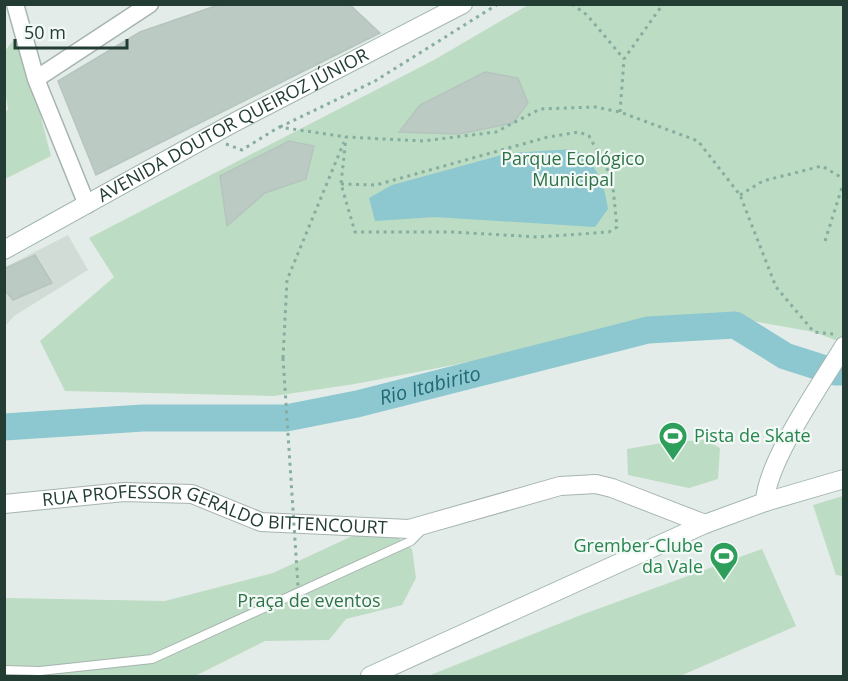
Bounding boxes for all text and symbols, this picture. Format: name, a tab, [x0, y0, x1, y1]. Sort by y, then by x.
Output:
scale bar	[15, 12, 128, 50]
text: 50 m	[24, 20, 66, 44]
street label: AVENIDA DOUTOR QUEIROZ JÚNIOR	[93, 42, 372, 207]
park label: Parque Ecológico Municipal	[501, 146, 645, 191]
water label: Rio Itabirito	[376, 359, 483, 411]
sports icon: Pista de Skate	[657, 420, 689, 462]
place label: Pista de Skate	[694, 423, 811, 447]
street label: RUA PROFESSOR GERALDO BITTENCOURT	[41, 479, 388, 539]
place label: Grember-Clube da Vale	[573, 533, 703, 578]
sports icon: Grember-Clube da Vale	[708, 540, 740, 582]
park label: Praça de eventos	[237, 588, 381, 612]

